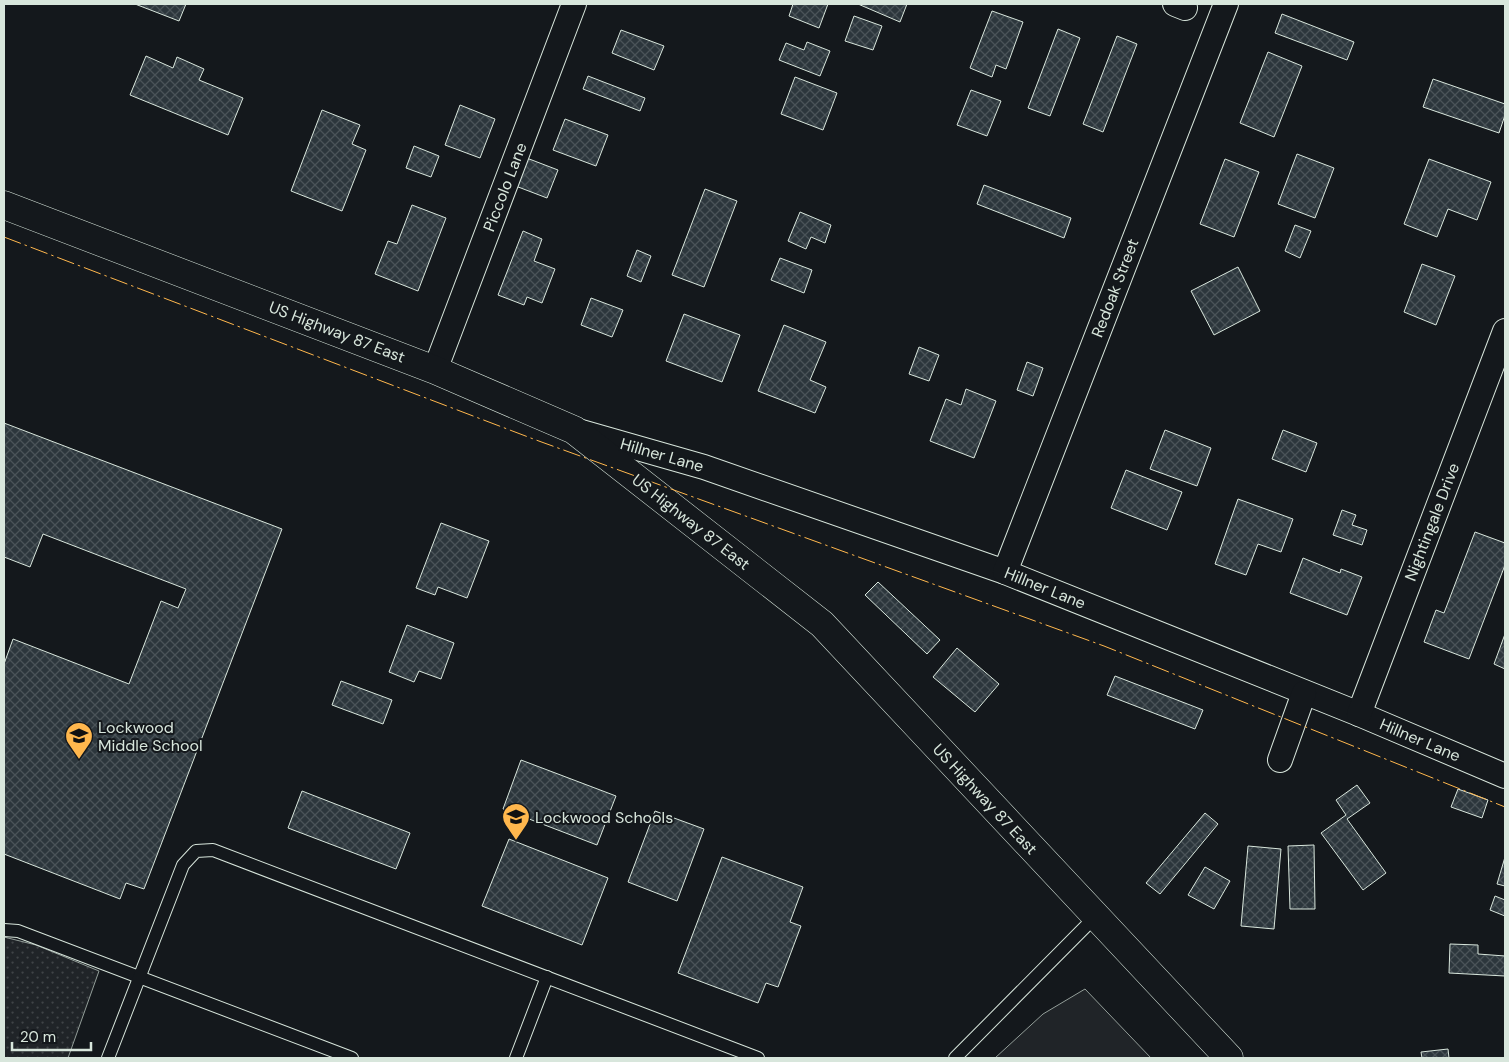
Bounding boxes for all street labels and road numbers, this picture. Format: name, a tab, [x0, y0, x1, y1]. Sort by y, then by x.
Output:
street label: Piccolo Lane	[478, 140, 532, 234]
street label: Redoak Street	[1087, 236, 1143, 340]
street label: US Highway 87 East	[266, 296, 408, 368]
street label: Hillner Lane	[618, 433, 706, 477]
street label: Nightingale Drive	[1400, 460, 1464, 584]
street label: US Highway 87 East	[628, 469, 754, 575]
street label: Hillner Lane	[1001, 562, 1089, 614]
street label: Hillner Lane	[1376, 714, 1464, 766]
street label: US Highway 87 East	[928, 739, 1042, 859]

